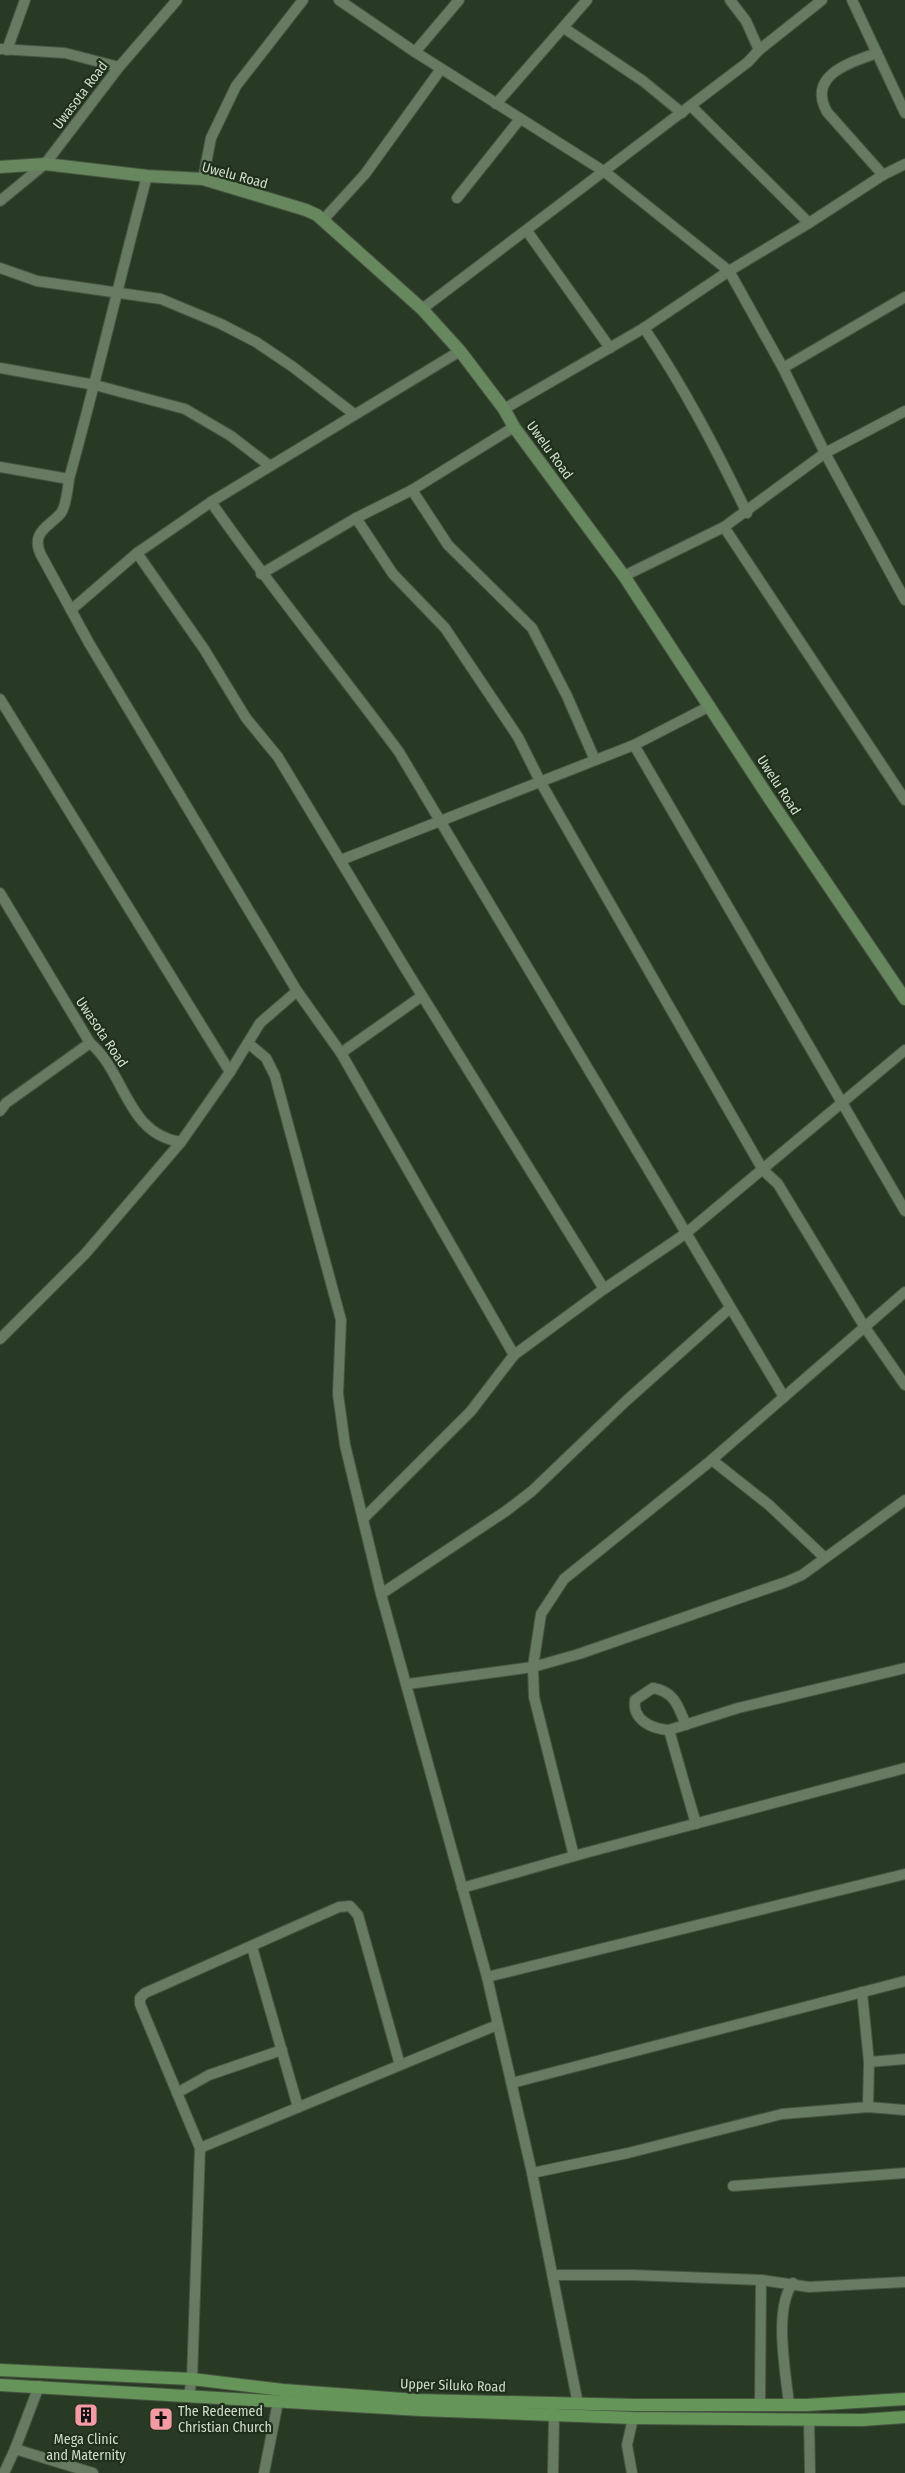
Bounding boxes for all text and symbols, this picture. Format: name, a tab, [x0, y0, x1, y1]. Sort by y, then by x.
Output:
street label: Uwasota Road	[49, 58, 112, 133]
street label: Uwelu Road	[200, 159, 270, 192]
street label: Uwelu Road	[523, 418, 576, 483]
street label: Uwelu Road	[753, 752, 804, 818]
street label: Uwasota Road	[72, 994, 131, 1071]
street label: Upper Siluko Road	[400, 2375, 506, 2396]
building icon: Mega Clinic and Maternity	[73, 2402, 99, 2428]
place label: The Redeemed Christian Church	[178, 2403, 272, 2436]
church icon: The Redeemed Christian Church	[148, 2406, 174, 2432]
place label: Mega Clinic and Maternity	[46, 2431, 127, 2464]

